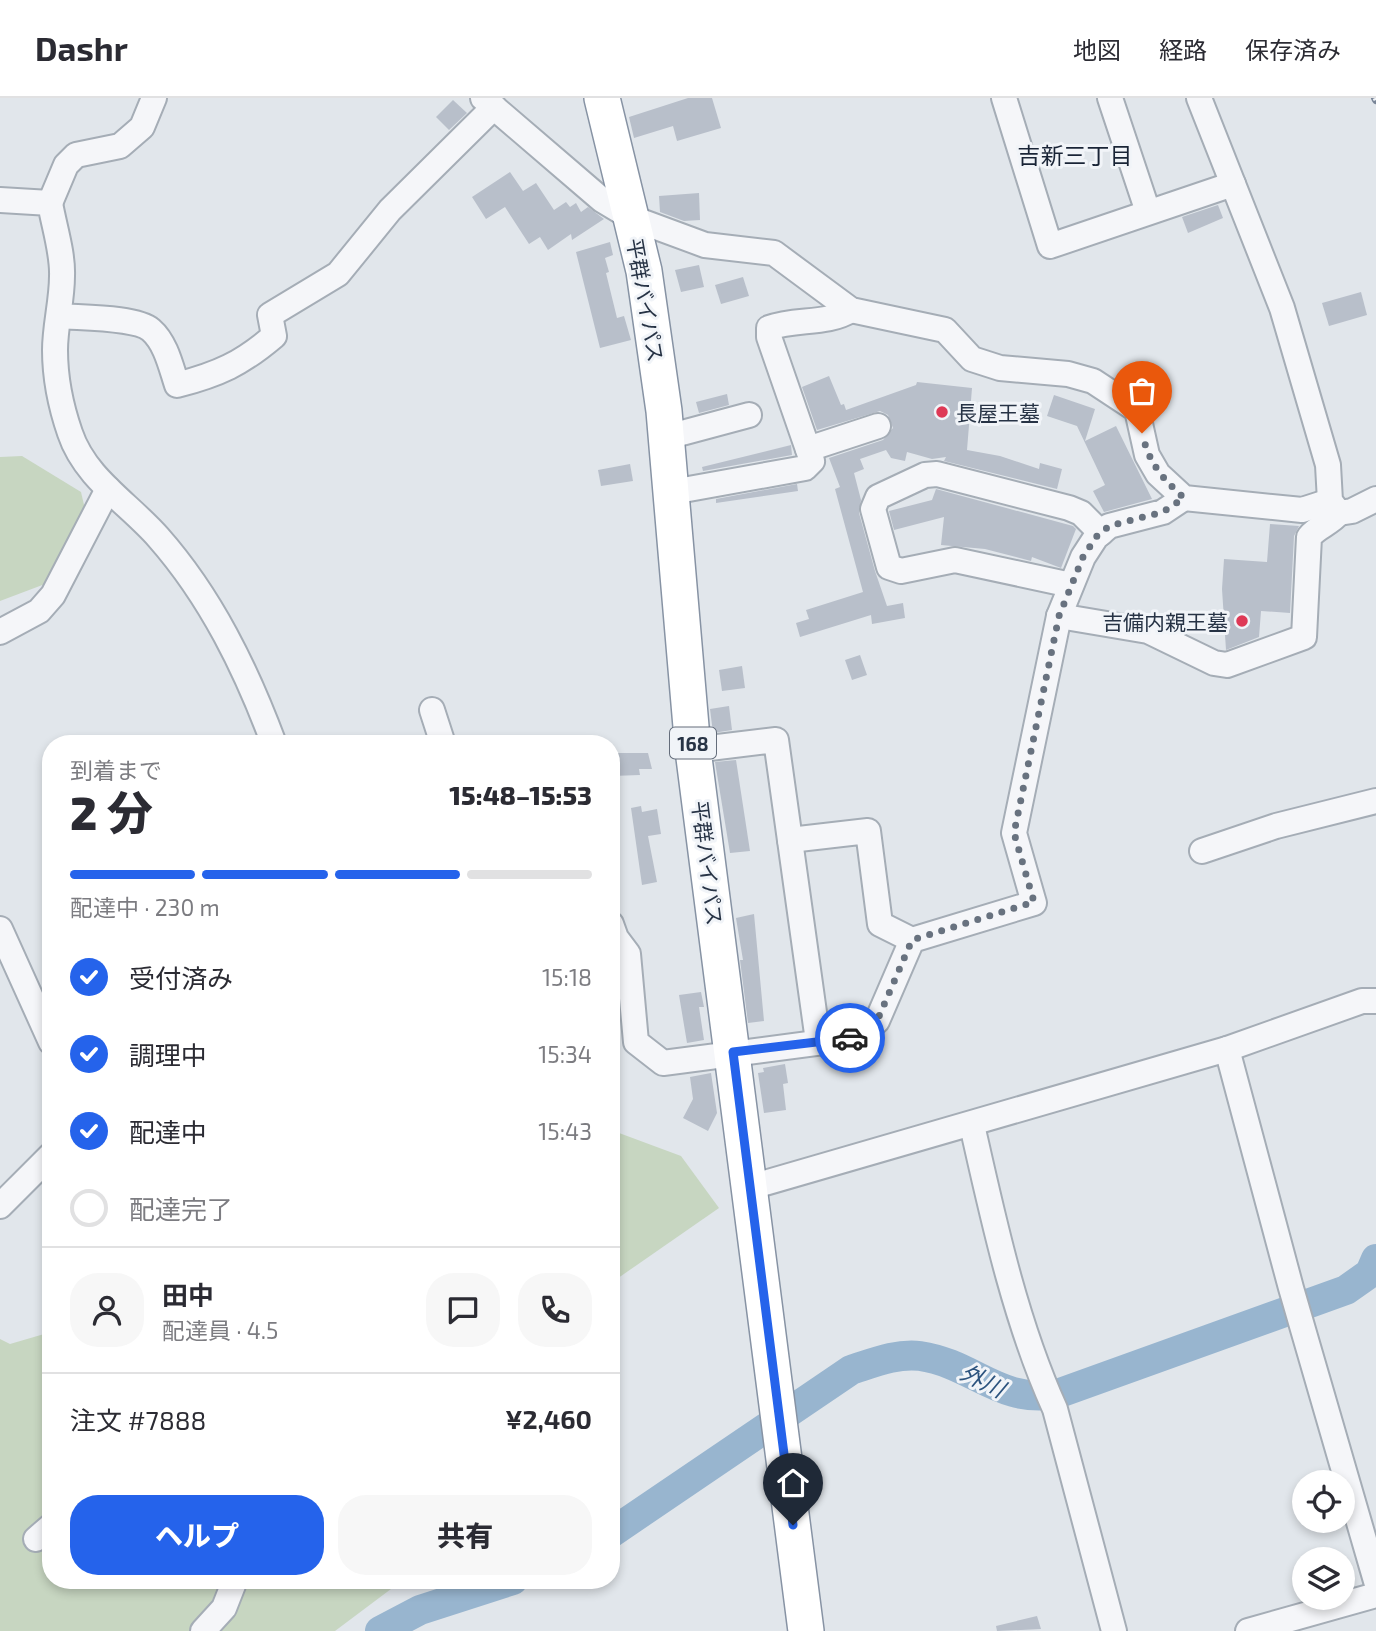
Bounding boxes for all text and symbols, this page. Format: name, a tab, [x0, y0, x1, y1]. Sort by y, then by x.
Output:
text: Dashr	[35, 28, 128, 68]
text: 地図	[1073, 35, 1121, 64]
text: 経路	[1159, 35, 1207, 64]
text: 保存済み	[1245, 35, 1341, 64]
district label: 吉新三丁目	[1018, 141, 1133, 169]
street label: 平群バイパス	[623, 236, 669, 364]
pin	[1112, 361, 1172, 433]
icon: bag	[1123, 372, 1161, 410]
place label: 長屋王墓	[956, 400, 1040, 425]
marker: 長屋王墓	[934, 404, 950, 420]
place label: 吉備内親王墓	[1102, 609, 1228, 634]
marker: 吉備内親王墓	[1234, 613, 1250, 629]
road number: 168	[670, 728, 716, 758]
text: 到着まで	[70, 756, 162, 784]
text: 15:48–15:53	[449, 779, 592, 810]
text: 2 分	[70, 784, 153, 839]
street label: 平群バイパス	[688, 799, 728, 927]
text: 配達中 · 230 m	[70, 893, 220, 921]
icon: check	[70, 958, 108, 996]
text: 受付済み	[129, 962, 233, 993]
text: 15:18	[542, 963, 592, 991]
courier	[815, 1003, 885, 1073]
icon: car	[831, 1019, 869, 1057]
icon: check	[70, 1035, 108, 1073]
text: 調理中	[129, 1039, 207, 1070]
text: 15:34	[538, 1040, 592, 1068]
icon: check	[70, 1112, 108, 1150]
text: 配達中	[129, 1116, 207, 1147]
text: 15:43	[538, 1117, 592, 1145]
text: 配達完了	[129, 1193, 233, 1224]
button: person	[70, 1273, 144, 1347]
button: chat	[426, 1273, 500, 1347]
button: phone	[518, 1273, 592, 1347]
text: 田中	[162, 1279, 214, 1310]
text: 配達員 · 4.5	[162, 1316, 278, 1344]
water label: 外川	[956, 1357, 1013, 1404]
text: ¥2,460	[505, 1403, 592, 1434]
text: 注文 #7888	[70, 1404, 206, 1435]
pin	[763, 1453, 823, 1525]
icon: home	[774, 1464, 812, 1502]
map controls	[1292, 1470, 1355, 1610]
button: locate	[1292, 1470, 1355, 1533]
button: ヘルプ	[70, 1495, 324, 1575]
button: 共有	[338, 1495, 592, 1575]
button: layers	[1292, 1547, 1355, 1610]

